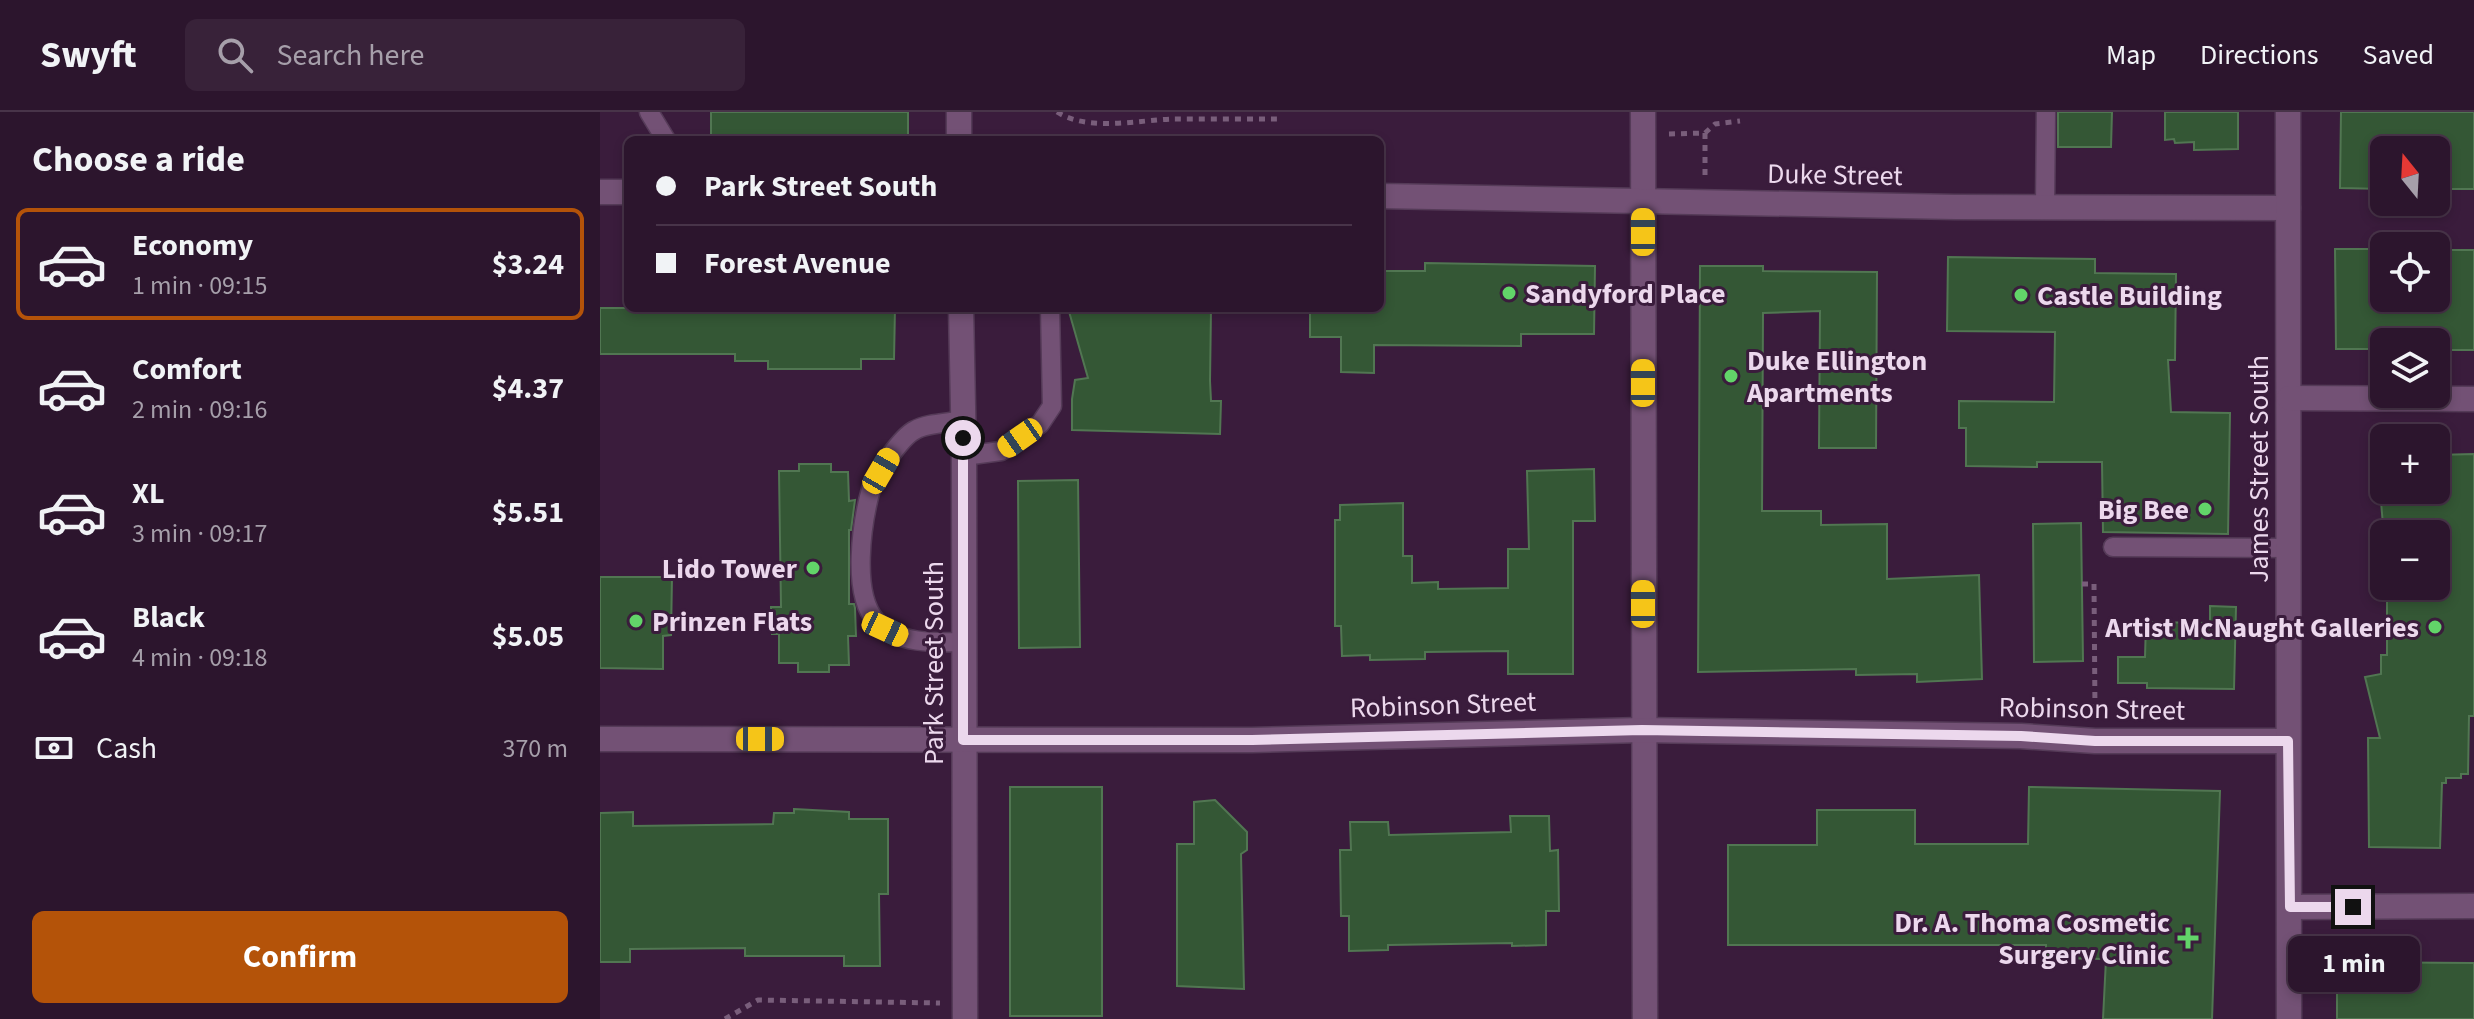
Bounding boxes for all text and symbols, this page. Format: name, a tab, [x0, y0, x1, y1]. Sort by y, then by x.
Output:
search box	[185, 19, 745, 91]
text: Swyft	[40, 28, 137, 82]
icon: search	[213, 33, 257, 77]
text: Search here	[277, 34, 424, 77]
text: Map	[2106, 35, 2156, 75]
text: Directions	[2200, 35, 2319, 75]
text: Saved	[2363, 35, 2434, 75]
text: Choose a ride	[32, 134, 245, 185]
north arrow	[2370, 136, 2450, 216]
map controls	[2370, 136, 2450, 600]
street label: Duke Street	[1767, 154, 1904, 196]
text: Park Street South	[704, 165, 937, 208]
car	[1631, 208, 1655, 256]
text: Economy	[132, 224, 253, 267]
icon: car	[36, 228, 108, 300]
button: locate	[2370, 232, 2450, 312]
text: Forest Avenue	[704, 242, 891, 285]
text: $3.24	[492, 243, 564, 286]
text: 1 min · 09:15	[132, 267, 267, 304]
place label: Sandyford Place	[1525, 274, 1726, 314]
place label: Castle Building	[2037, 276, 2222, 316]
marker: Sandyford Place	[1500, 284, 1518, 302]
marker: Castle Building	[2012, 286, 2030, 304]
button: layers	[2370, 328, 2450, 408]
place label: Duke Ellington Apartments	[1746, 341, 1927, 413]
text: Comfort	[132, 348, 242, 391]
icon: car	[36, 352, 108, 424]
street label: James Street South	[2239, 355, 2279, 583]
car	[1631, 359, 1655, 407]
text: $4.37	[492, 367, 564, 410]
marker: Duke Ellington Apartments	[1722, 367, 1740, 385]
text: 2 min · 09:16	[132, 391, 267, 428]
car	[993, 414, 1047, 462]
route start	[945, 420, 981, 456]
button: +	[2370, 424, 2450, 504]
car	[859, 444, 903, 498]
text: XL	[132, 472, 165, 515]
icon: car	[36, 476, 108, 548]
place label: Big Bee	[2098, 490, 2189, 530]
text: $5.51	[492, 491, 564, 534]
marker: Big Bee	[2196, 500, 2214, 518]
text: 3 min · 09:17	[132, 515, 267, 552]
button: −	[2370, 520, 2450, 600]
place label: Lido Tower	[662, 549, 798, 589]
marker: Lido Tower	[804, 559, 822, 577]
street label: Park Street South	[914, 561, 954, 765]
car	[1631, 580, 1655, 628]
text: Black	[132, 596, 205, 639]
icon: car	[36, 600, 108, 672]
place label: Prinzen Flats	[652, 602, 812, 642]
car	[858, 608, 912, 650]
place label: Artist McNaught Galleries	[2104, 608, 2419, 648]
marker: Prinzen Flats	[627, 612, 645, 630]
text: $5.05	[492, 615, 564, 658]
marker: Artist McNaught Galleries	[2426, 618, 2444, 636]
text: 4 min · 09:18	[132, 639, 267, 676]
street label: Robinson Street	[1349, 682, 1537, 728]
street label: Robinson Street	[1998, 687, 2186, 731]
icon: cash	[32, 726, 76, 770]
text: Cash	[96, 727, 157, 770]
car	[736, 727, 784, 751]
text: 370 m	[502, 730, 568, 767]
route end	[2335, 889, 2371, 925]
place label: Dr. A. Thoma Cosmetic Surgery Clinic	[1894, 903, 2170, 975]
button: Confirm	[32, 911, 568, 1003]
marker: Dr. A. Thoma Cosmetic Surgery Clinic	[2177, 927, 2199, 949]
callout: 1 min	[2287, 935, 2419, 991]
text: 1 min	[2322, 945, 2386, 982]

